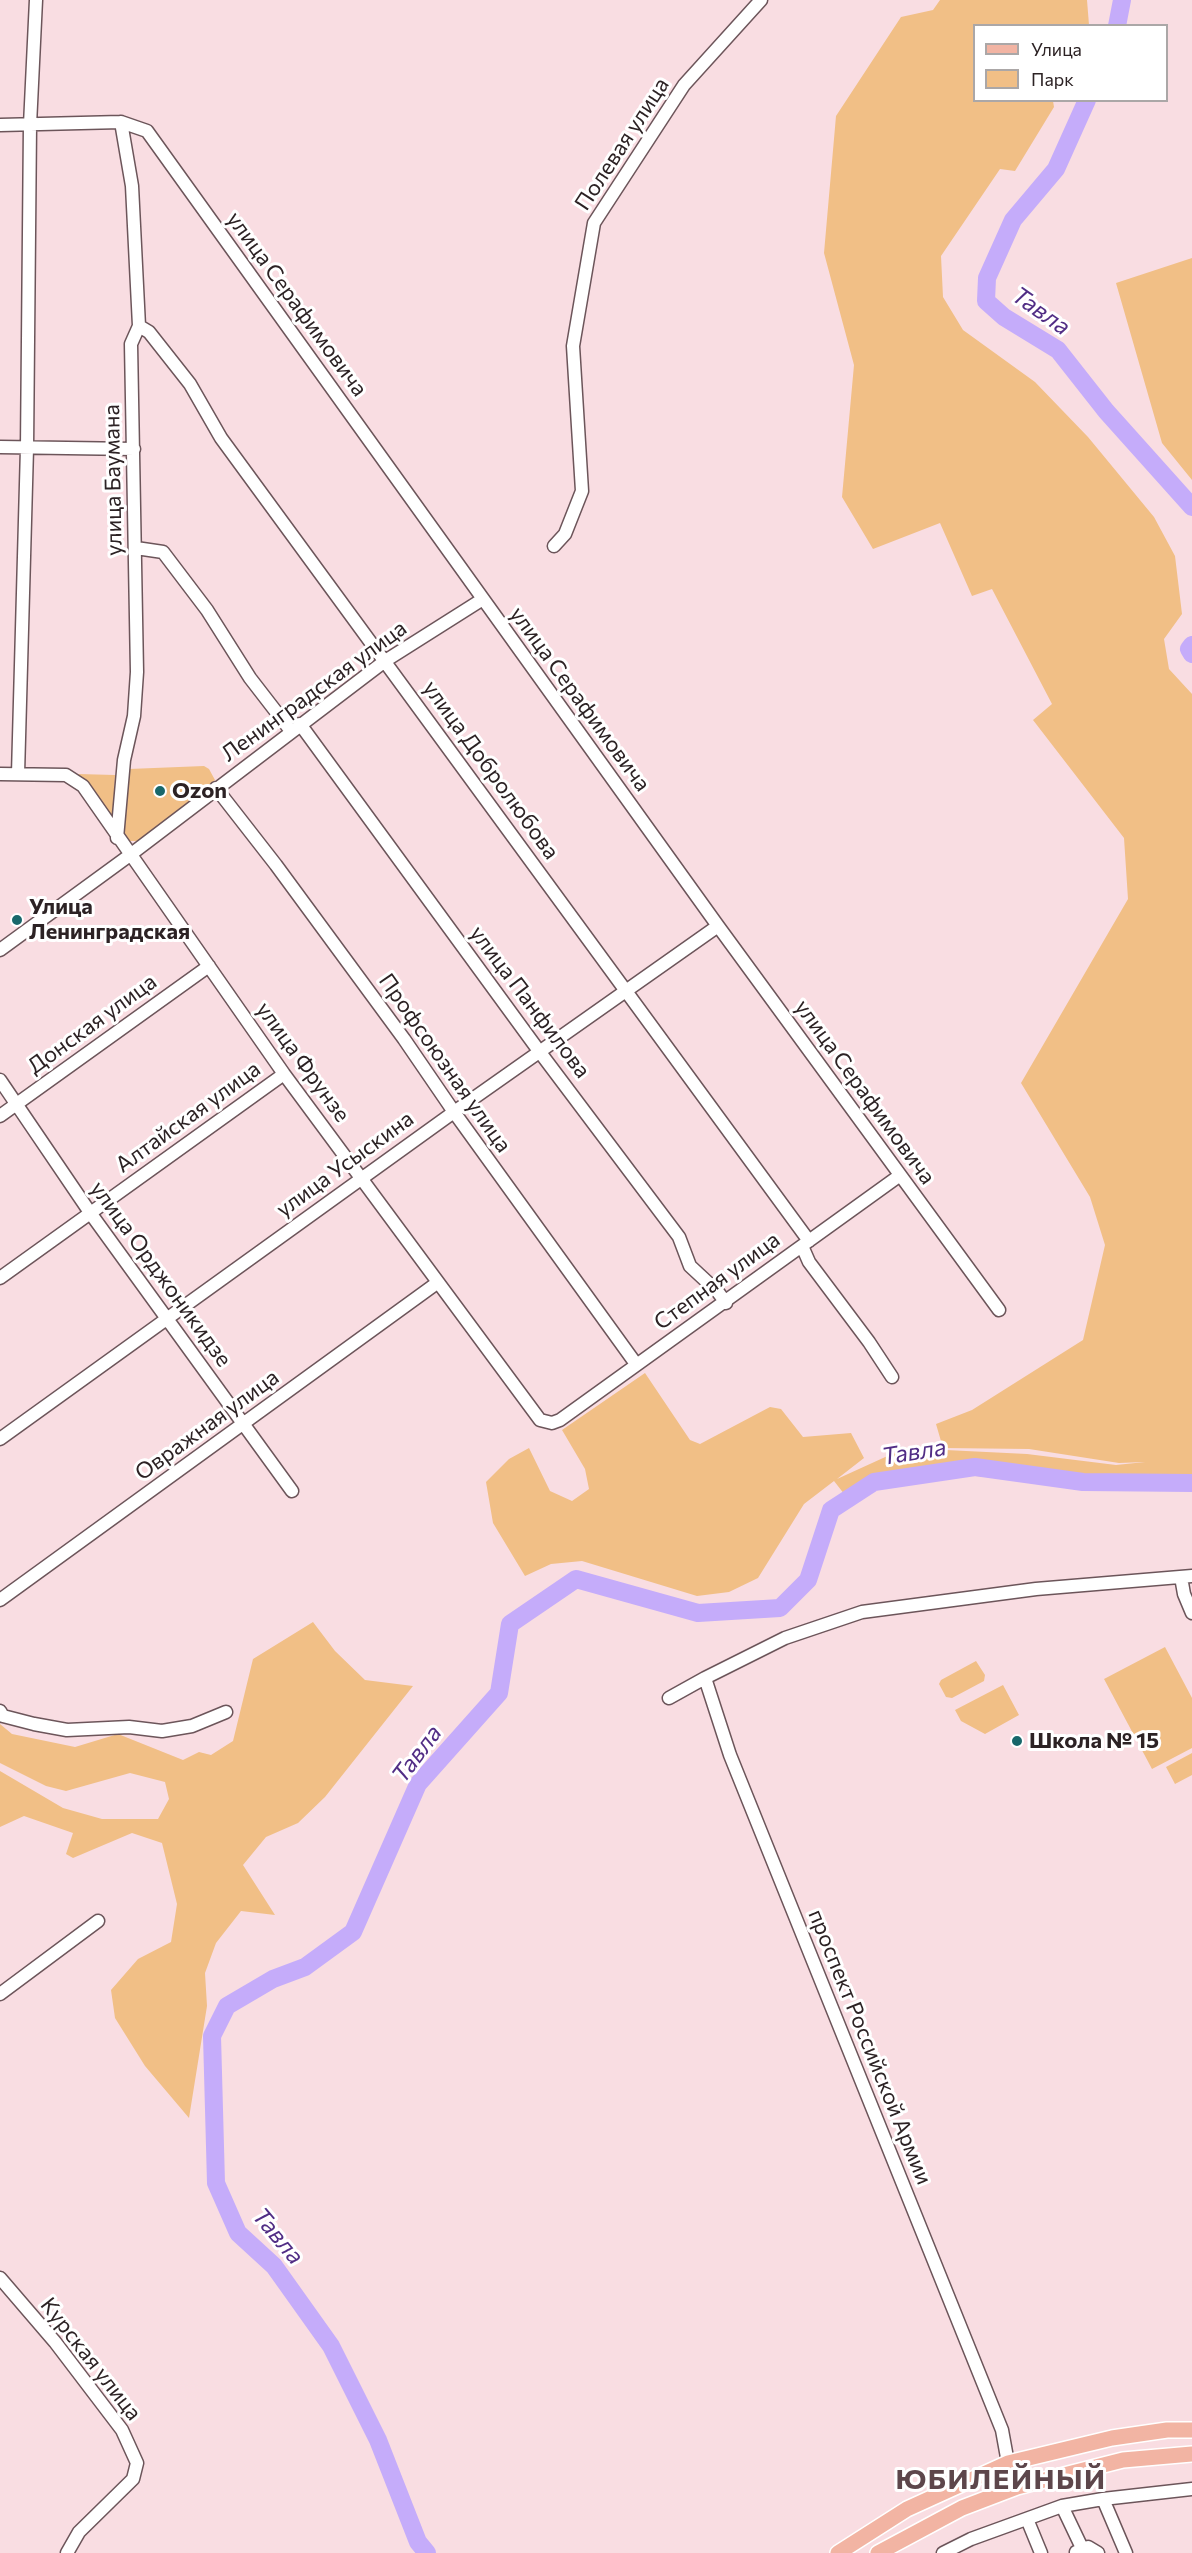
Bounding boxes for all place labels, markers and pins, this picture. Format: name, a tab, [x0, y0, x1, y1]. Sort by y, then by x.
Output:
place label: Ozon	[172, 778, 227, 804]
marker: Ozon	[153, 784, 167, 798]
place label: Улица Ленинградская	[29, 894, 190, 945]
marker: Улица Ленинградская	[10, 913, 24, 927]
place label: Школа № 15	[1029, 1728, 1159, 1754]
marker: Школа № 15	[1010, 1734, 1024, 1748]

